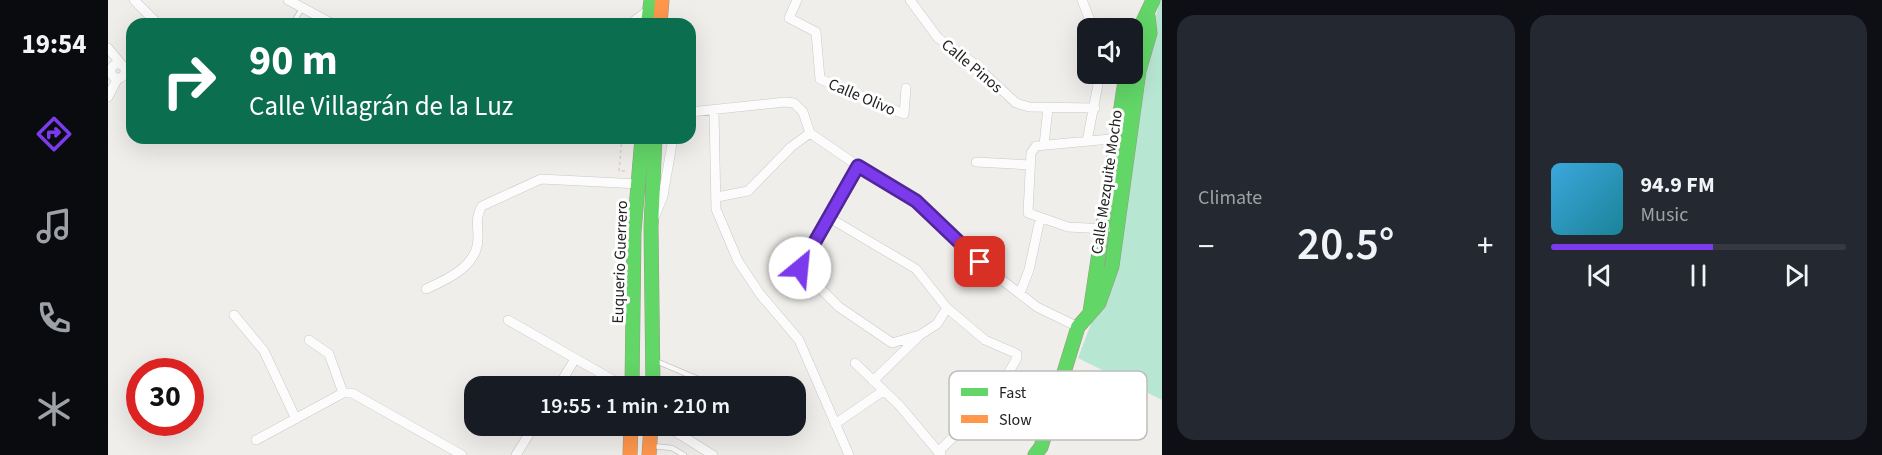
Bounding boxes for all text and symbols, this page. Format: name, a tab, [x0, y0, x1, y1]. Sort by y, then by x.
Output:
map controls	[1077, 18, 1143, 84]
button: sound	[1077, 18, 1143, 84]
text: 19:54	[21, 25, 87, 64]
text: 90 m	[249, 31, 338, 91]
street label: Calle Pinos	[937, 34, 1007, 98]
icon: right	[150, 42, 228, 120]
street label: Calle Olivo	[825, 73, 899, 121]
text: Calle Villagrán de la Luz	[249, 87, 513, 126]
street label: Calle Mezquite Mocho	[1086, 108, 1128, 256]
icon: directions	[33, 113, 75, 155]
text: 94.9 FM	[1641, 169, 1715, 201]
text: Climate	[1198, 184, 1262, 212]
street label: Euquerio Guerrero	[607, 200, 633, 324]
text: Music	[1641, 201, 1688, 229]
icon: music	[33, 205, 75, 247]
text: 20.5°	[1297, 213, 1394, 277]
text: −	[1198, 223, 1214, 270]
text: +	[1477, 223, 1493, 270]
position arrow	[768, 236, 832, 300]
pin	[954, 236, 1005, 287]
icon: arrive	[963, 245, 996, 278]
icon: previous	[1583, 259, 1616, 292]
icon: pause	[1682, 259, 1715, 292]
icon: next	[1780, 259, 1813, 292]
icon: phone	[33, 297, 75, 339]
speed limit sign: 30	[126, 358, 204, 436]
legend	[949, 371, 1147, 440]
text: Fast	[999, 382, 1027, 404]
icon: climate	[33, 388, 75, 430]
text: 19:55 · 1 min · 210 m	[540, 390, 730, 422]
text: Slow	[999, 409, 1032, 431]

